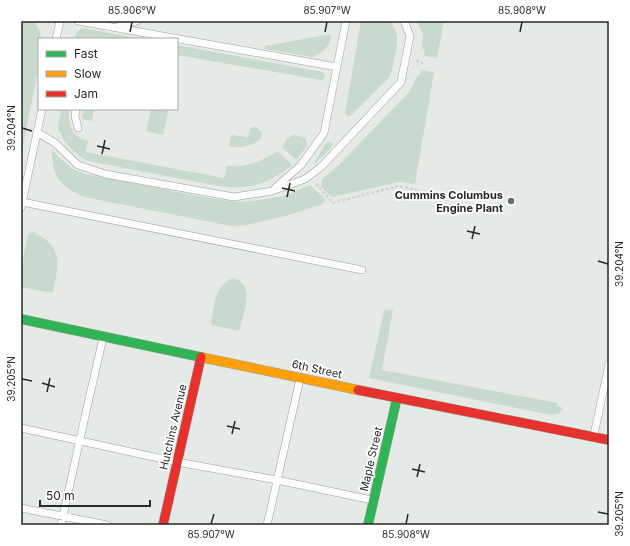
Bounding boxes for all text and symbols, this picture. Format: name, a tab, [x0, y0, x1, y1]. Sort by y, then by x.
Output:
text: 85.906°W	[108, 4, 156, 16]
text: 85.907°W	[303, 4, 351, 16]
text: 85.908°W	[498, 4, 546, 16]
legend	[38, 38, 178, 110]
text: Fast	[74, 46, 98, 61]
text: Slow	[74, 66, 102, 81]
text: Jam	[74, 86, 98, 101]
text: 39.204°N	[5, 105, 17, 151]
place label: Cummins Columbus Engine Plant	[395, 188, 503, 215]
marker: Cummins Columbus Engine Plant	[506, 196, 516, 206]
text: 39.204°N	[613, 241, 625, 287]
text: 39.205°N	[5, 356, 17, 402]
street label: 6th Street	[291, 357, 344, 381]
street label: Hutchins Avenue	[156, 383, 190, 471]
street label: Maple Street	[357, 425, 385, 493]
scale bar	[40, 482, 150, 508]
text: 50 m	[46, 488, 75, 503]
text: 39.205°N	[613, 491, 625, 537]
text: 85.907°W	[187, 528, 235, 540]
text: 85.908°W	[382, 528, 430, 540]

